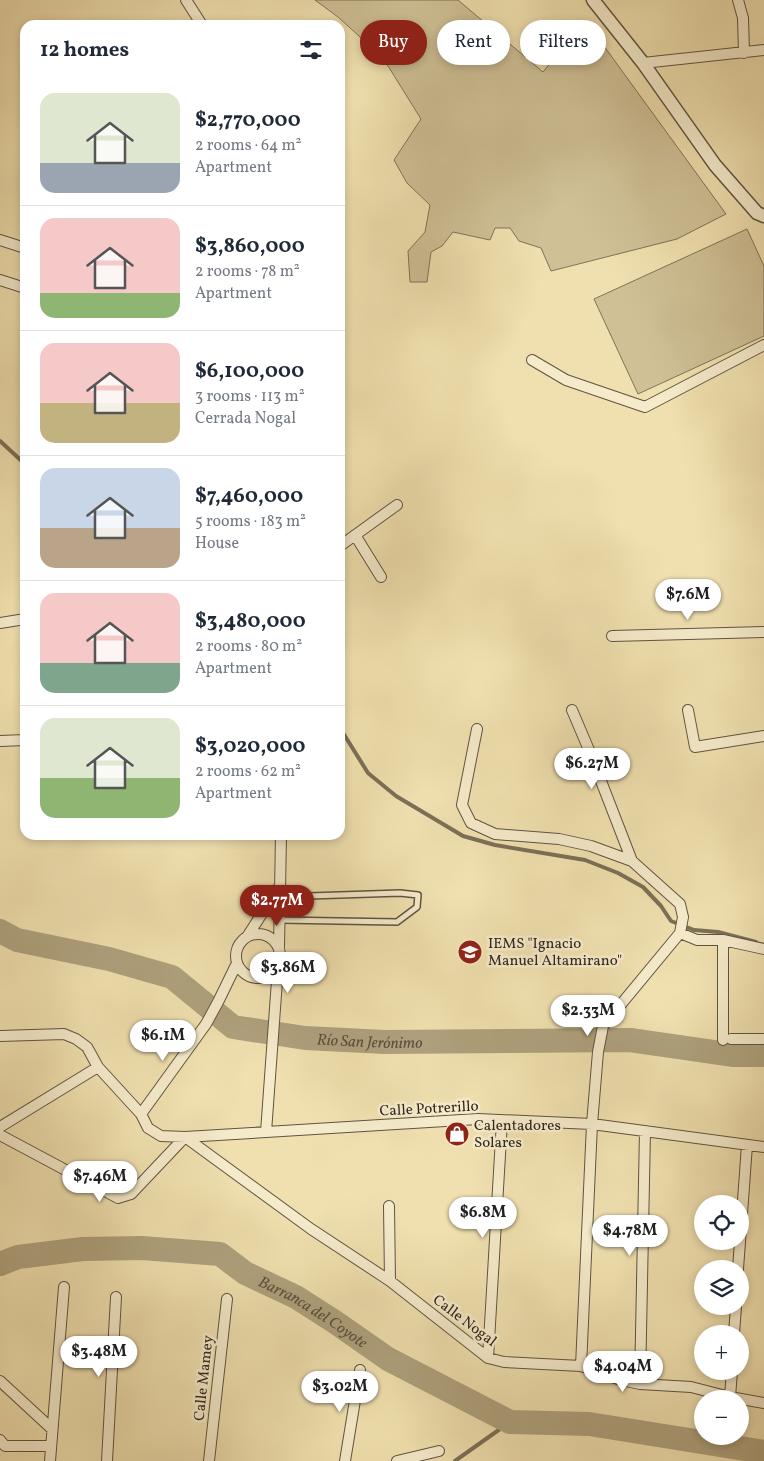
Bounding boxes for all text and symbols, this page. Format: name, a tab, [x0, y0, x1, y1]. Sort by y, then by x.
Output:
chip: Buy	[360, 20, 427, 65]
chip: Rent	[437, 20, 510, 65]
chip: Filters	[520, 20, 606, 65]
text: 12 homes	[40, 36, 129, 65]
icon: filters	[297, 36, 325, 64]
text: $2,770,000	[195, 106, 301, 135]
icon: home	[80, 113, 140, 173]
text: 2 rooms · 64 m²	[195, 135, 302, 157]
text: Apartment	[195, 157, 272, 179]
text: $3,860,000	[195, 232, 305, 261]
icon: home	[80, 238, 140, 298]
text: 2 rooms · 78 m²	[195, 261, 300, 283]
text: Apartment	[195, 283, 272, 305]
text: $6,100,000	[195, 357, 304, 386]
icon: home	[80, 363, 140, 423]
text: 3 rooms · 113 m²	[195, 386, 305, 408]
text: Cerrada Nogal	[195, 408, 296, 430]
text: $7,460,000	[195, 482, 303, 511]
icon: home	[80, 488, 140, 548]
text: 5 rooms · 183 m²	[195, 511, 306, 533]
text: House	[195, 533, 239, 555]
pin: $7.6M	[653, 578, 723, 621]
text: $7.6M	[666, 584, 710, 606]
text: $3,480,000	[195, 607, 306, 636]
icon: home	[80, 613, 140, 673]
text: 2 rooms · 80 m²	[195, 636, 302, 658]
text: Apartment	[195, 658, 272, 680]
text: $3,020,000	[195, 732, 305, 761]
icon: home	[80, 738, 140, 798]
pin: $6.27M	[551, 748, 633, 790]
text: $6.27M	[565, 753, 619, 775]
text: 2 rooms · 62 m²	[195, 761, 301, 783]
text: Apartment	[195, 783, 272, 805]
pin: $2.77M	[236, 884, 318, 927]
text: $2.77M	[251, 890, 303, 912]
place label: IEMS "Ignacio Manuel Altamirano"	[488, 934, 622, 972]
school or university icon: IEMS "Ignacio Manuel Altamirano"	[457, 939, 483, 965]
pin: $3.86M	[247, 952, 329, 994]
text: $3.86M	[261, 957, 315, 979]
pin: $2.33M	[547, 994, 629, 1037]
text: $2.33M	[561, 1000, 615, 1022]
pin: $6.1M	[128, 1020, 198, 1062]
text: $6.1M	[141, 1025, 185, 1047]
water label: Río San Jerónimo	[316, 1030, 423, 1055]
street label: Calle Potrerillo	[379, 1096, 479, 1123]
place label: Calentadores Solares	[474, 1116, 561, 1154]
shop icon: Calentadores Solares	[444, 1121, 470, 1147]
pin: $7.46M	[59, 1160, 141, 1203]
text: $7.46M	[73, 1166, 127, 1188]
map controls	[694, 1195, 749, 1445]
button: locate	[694, 1195, 749, 1250]
pin: $6.8M	[448, 1196, 518, 1239]
text: $6.8M	[460, 1202, 506, 1224]
pin: $4.78M	[589, 1214, 671, 1257]
text: $4.78M	[603, 1220, 657, 1242]
button: layers	[694, 1260, 749, 1315]
water label: Barranca del Coyote	[254, 1272, 372, 1355]
street label: Calle Nogal	[428, 1290, 500, 1352]
button: +	[694, 1325, 749, 1380]
street label: Calle Mamey	[190, 1334, 219, 1422]
pin: $3.48M	[58, 1336, 140, 1378]
text: $3.48M	[71, 1341, 127, 1363]
pin: $4.04M	[582, 1350, 664, 1393]
text: $4.04M	[594, 1356, 652, 1378]
pin: $3.02M	[299, 1370, 381, 1413]
text: $3.02M	[312, 1376, 368, 1398]
button: −	[694, 1390, 749, 1445]

